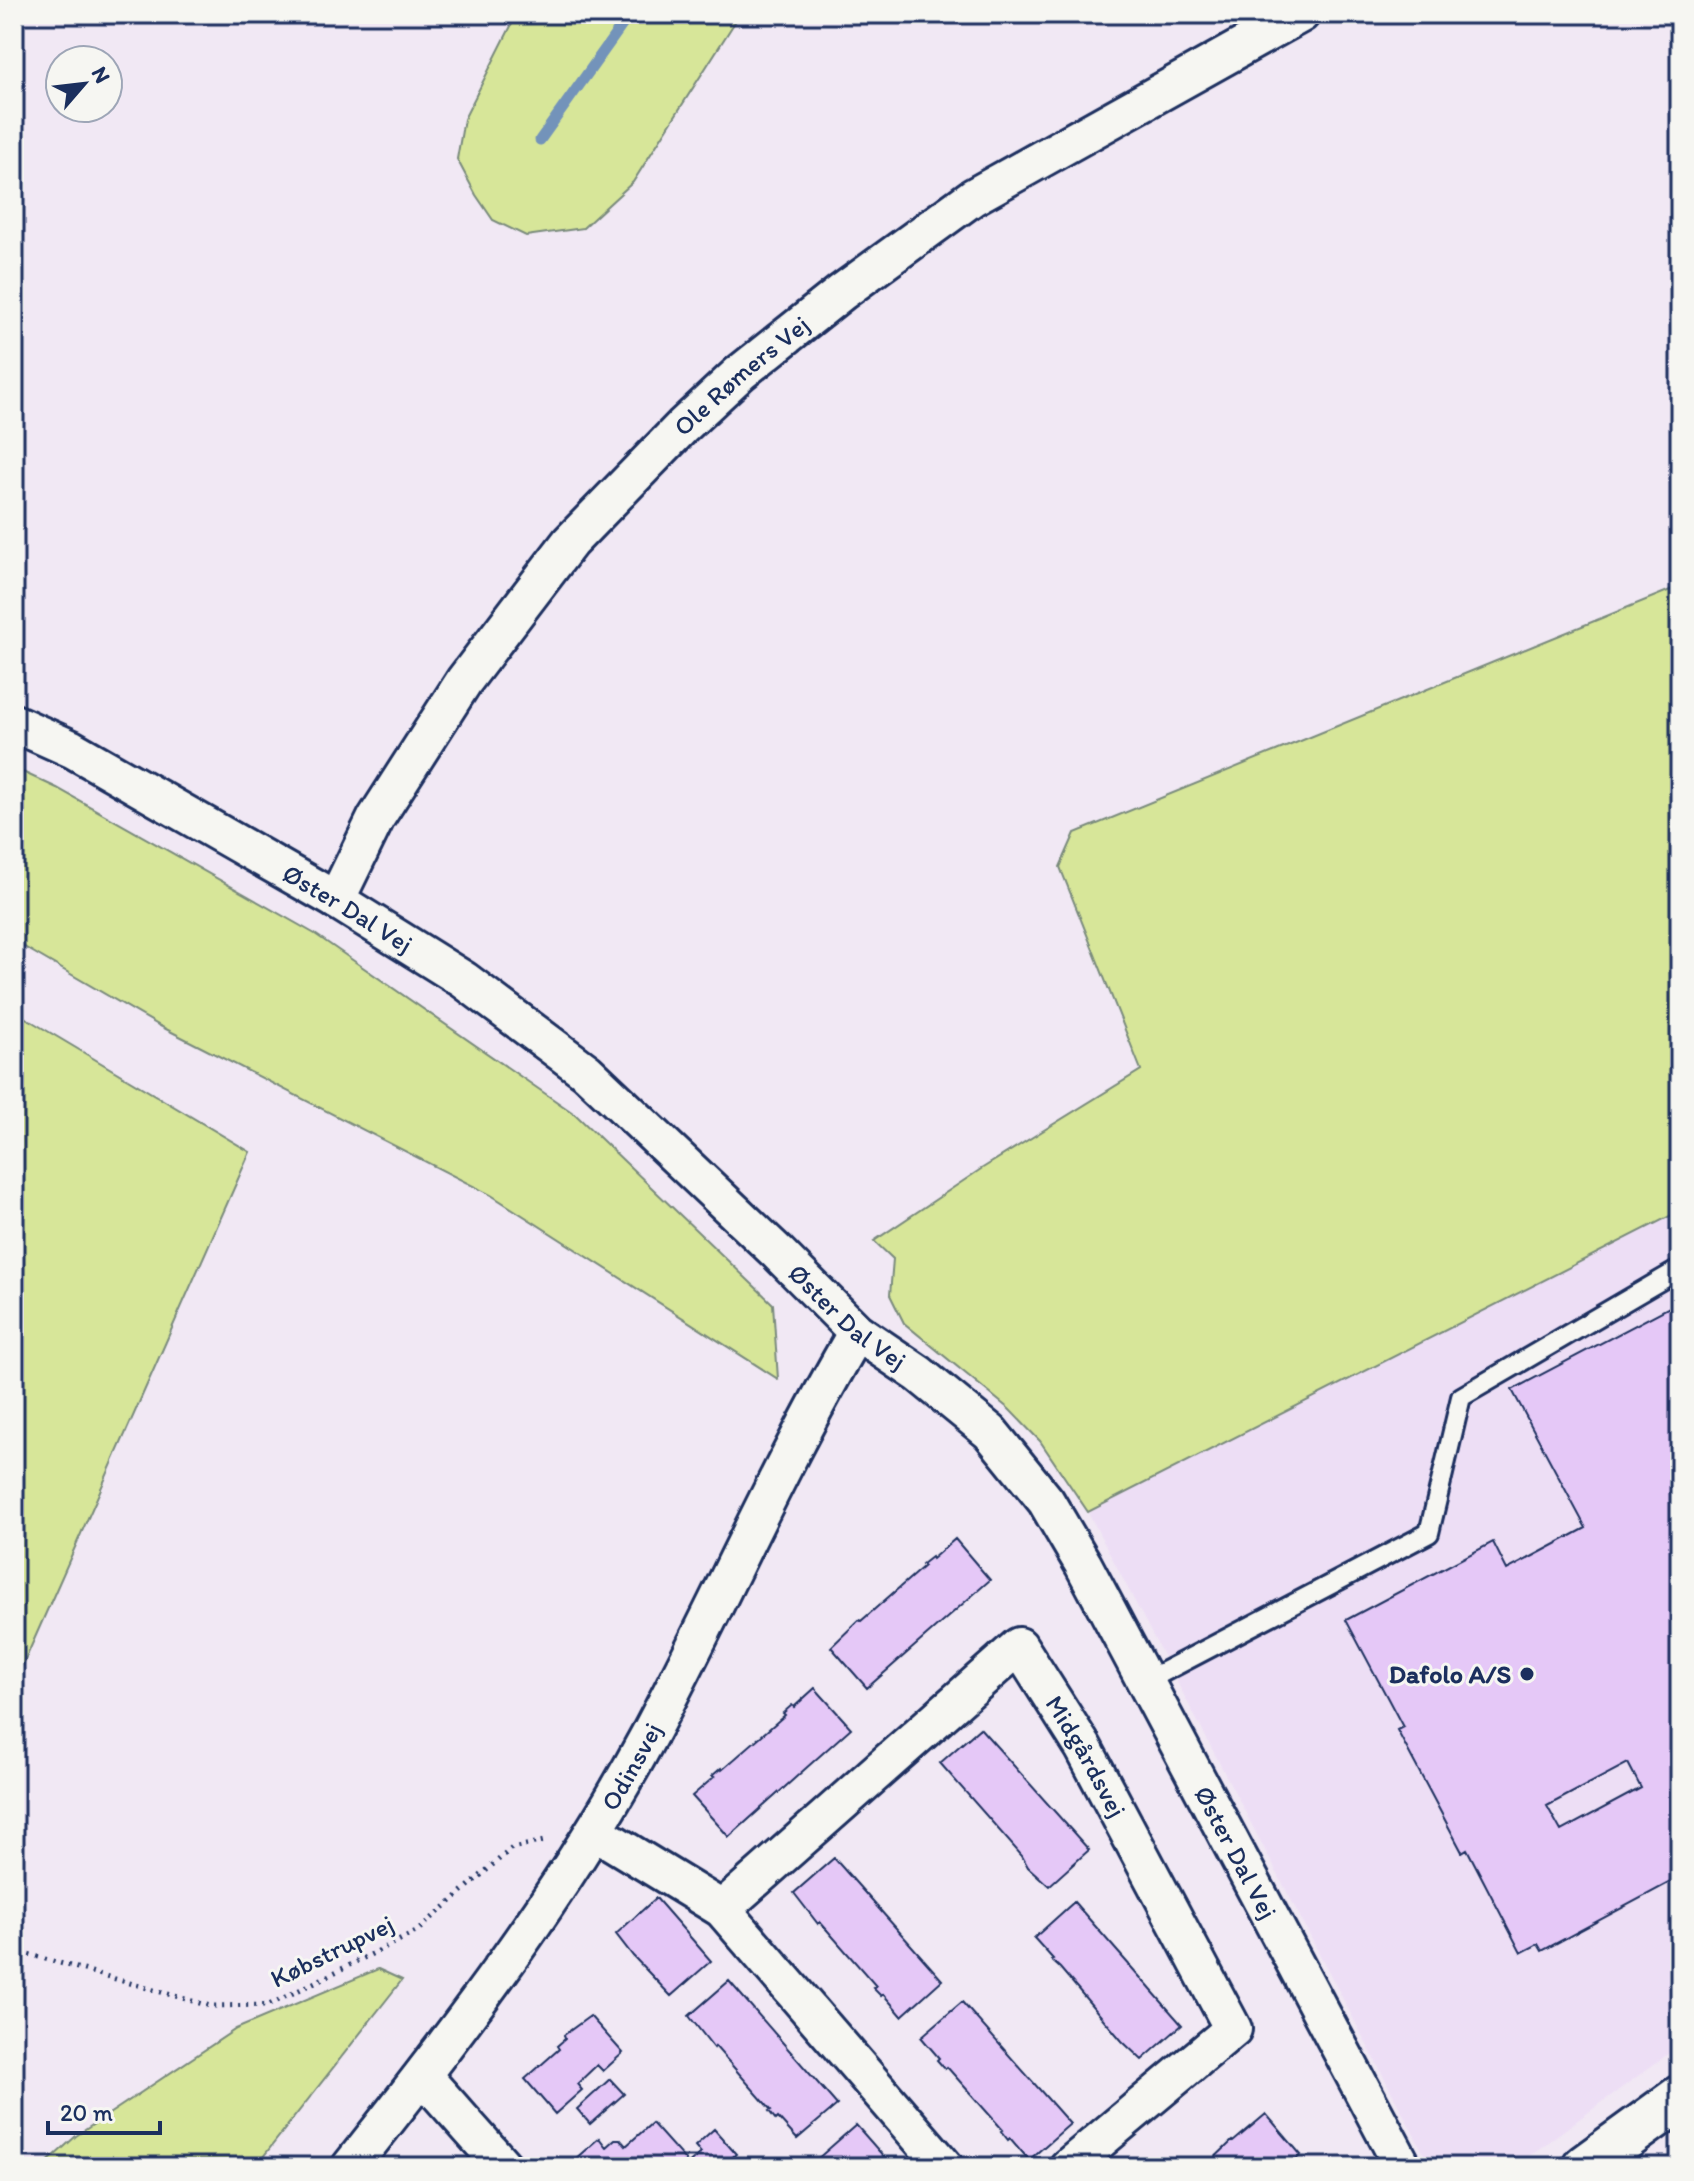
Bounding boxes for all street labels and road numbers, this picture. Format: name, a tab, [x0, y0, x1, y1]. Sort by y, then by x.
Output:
street label: Ole Rømers Vej	[667, 308, 816, 443]
street label: Øster Dal Vej	[277, 857, 419, 960]
street label: Øster Dal Vej	[782, 1257, 912, 1377]
street label: Midgårdsvej	[1038, 1689, 1133, 1823]
street label: Odinsvej	[594, 1717, 669, 1816]
street label: Øster Dal Vej	[1188, 1780, 1284, 1924]
street label: Købstrupvej	[265, 1907, 399, 1995]

